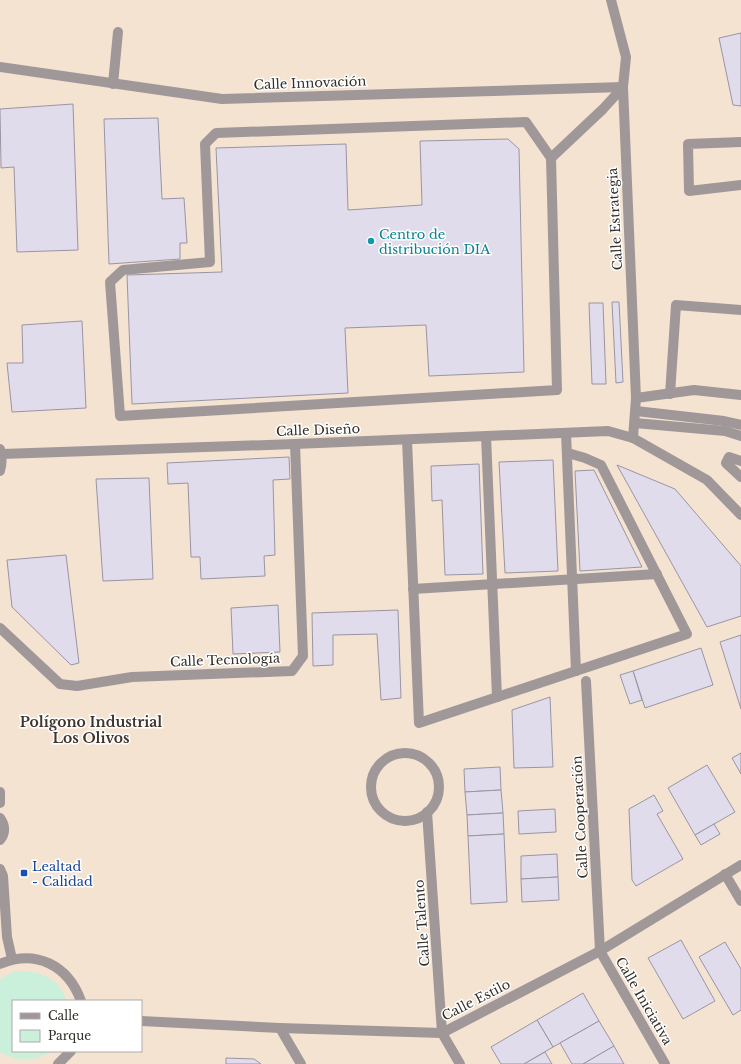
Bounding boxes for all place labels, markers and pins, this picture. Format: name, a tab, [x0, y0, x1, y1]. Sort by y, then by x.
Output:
place label: Centro de distribución DIA	[379, 226, 491, 258]
marker: Centro de distribución DIA	[366, 236, 376, 246]
place label: Lealtad - Calidad	[32, 858, 93, 890]
marker: Lealtad - Calidad	[19, 868, 29, 878]

